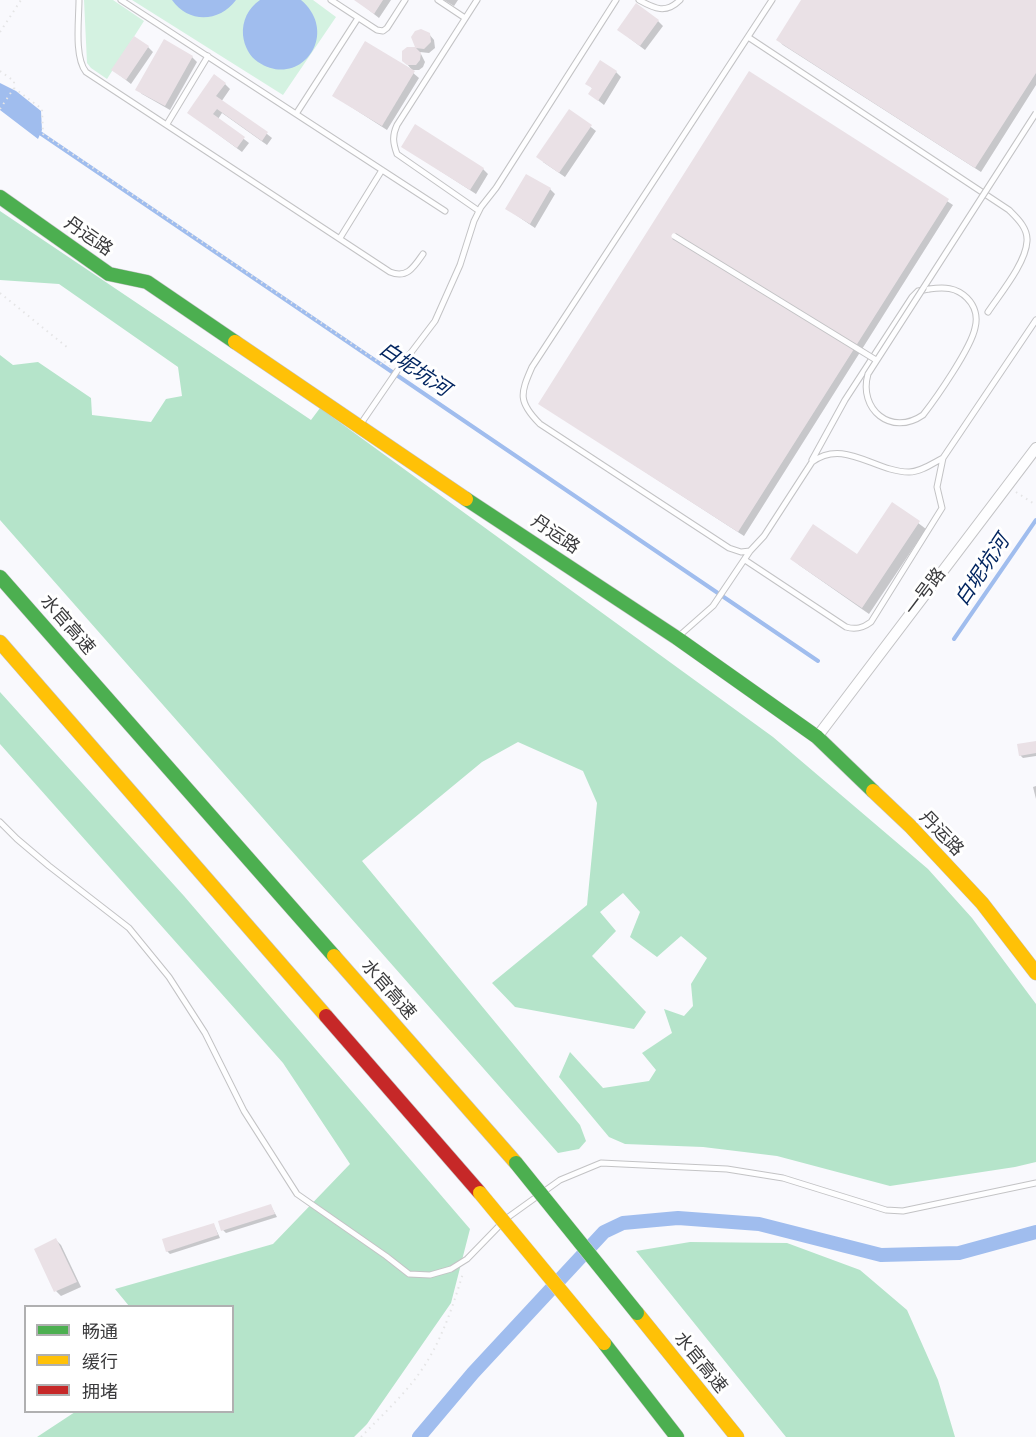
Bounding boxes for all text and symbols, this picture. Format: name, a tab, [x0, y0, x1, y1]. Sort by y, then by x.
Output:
street label: 丹运路	[60, 213, 116, 261]
water label: 白坭坑河	[374, 338, 454, 402]
street label: 丹运路	[527, 511, 583, 559]
water label: 白坭坑河	[951, 531, 1015, 611]
street label: 一号路	[901, 564, 951, 620]
street label: 水官高速	[35, 591, 99, 659]
street label: 丹运路	[914, 807, 968, 861]
street label: 水官高速	[356, 956, 420, 1024]
legend	[24, 1305, 234, 1413]
text: 畅通	[82, 1321, 118, 1343]
street label: 水官高速	[669, 1328, 731, 1398]
text: 缓行	[82, 1351, 118, 1373]
text: 拥堵	[82, 1381, 118, 1403]

